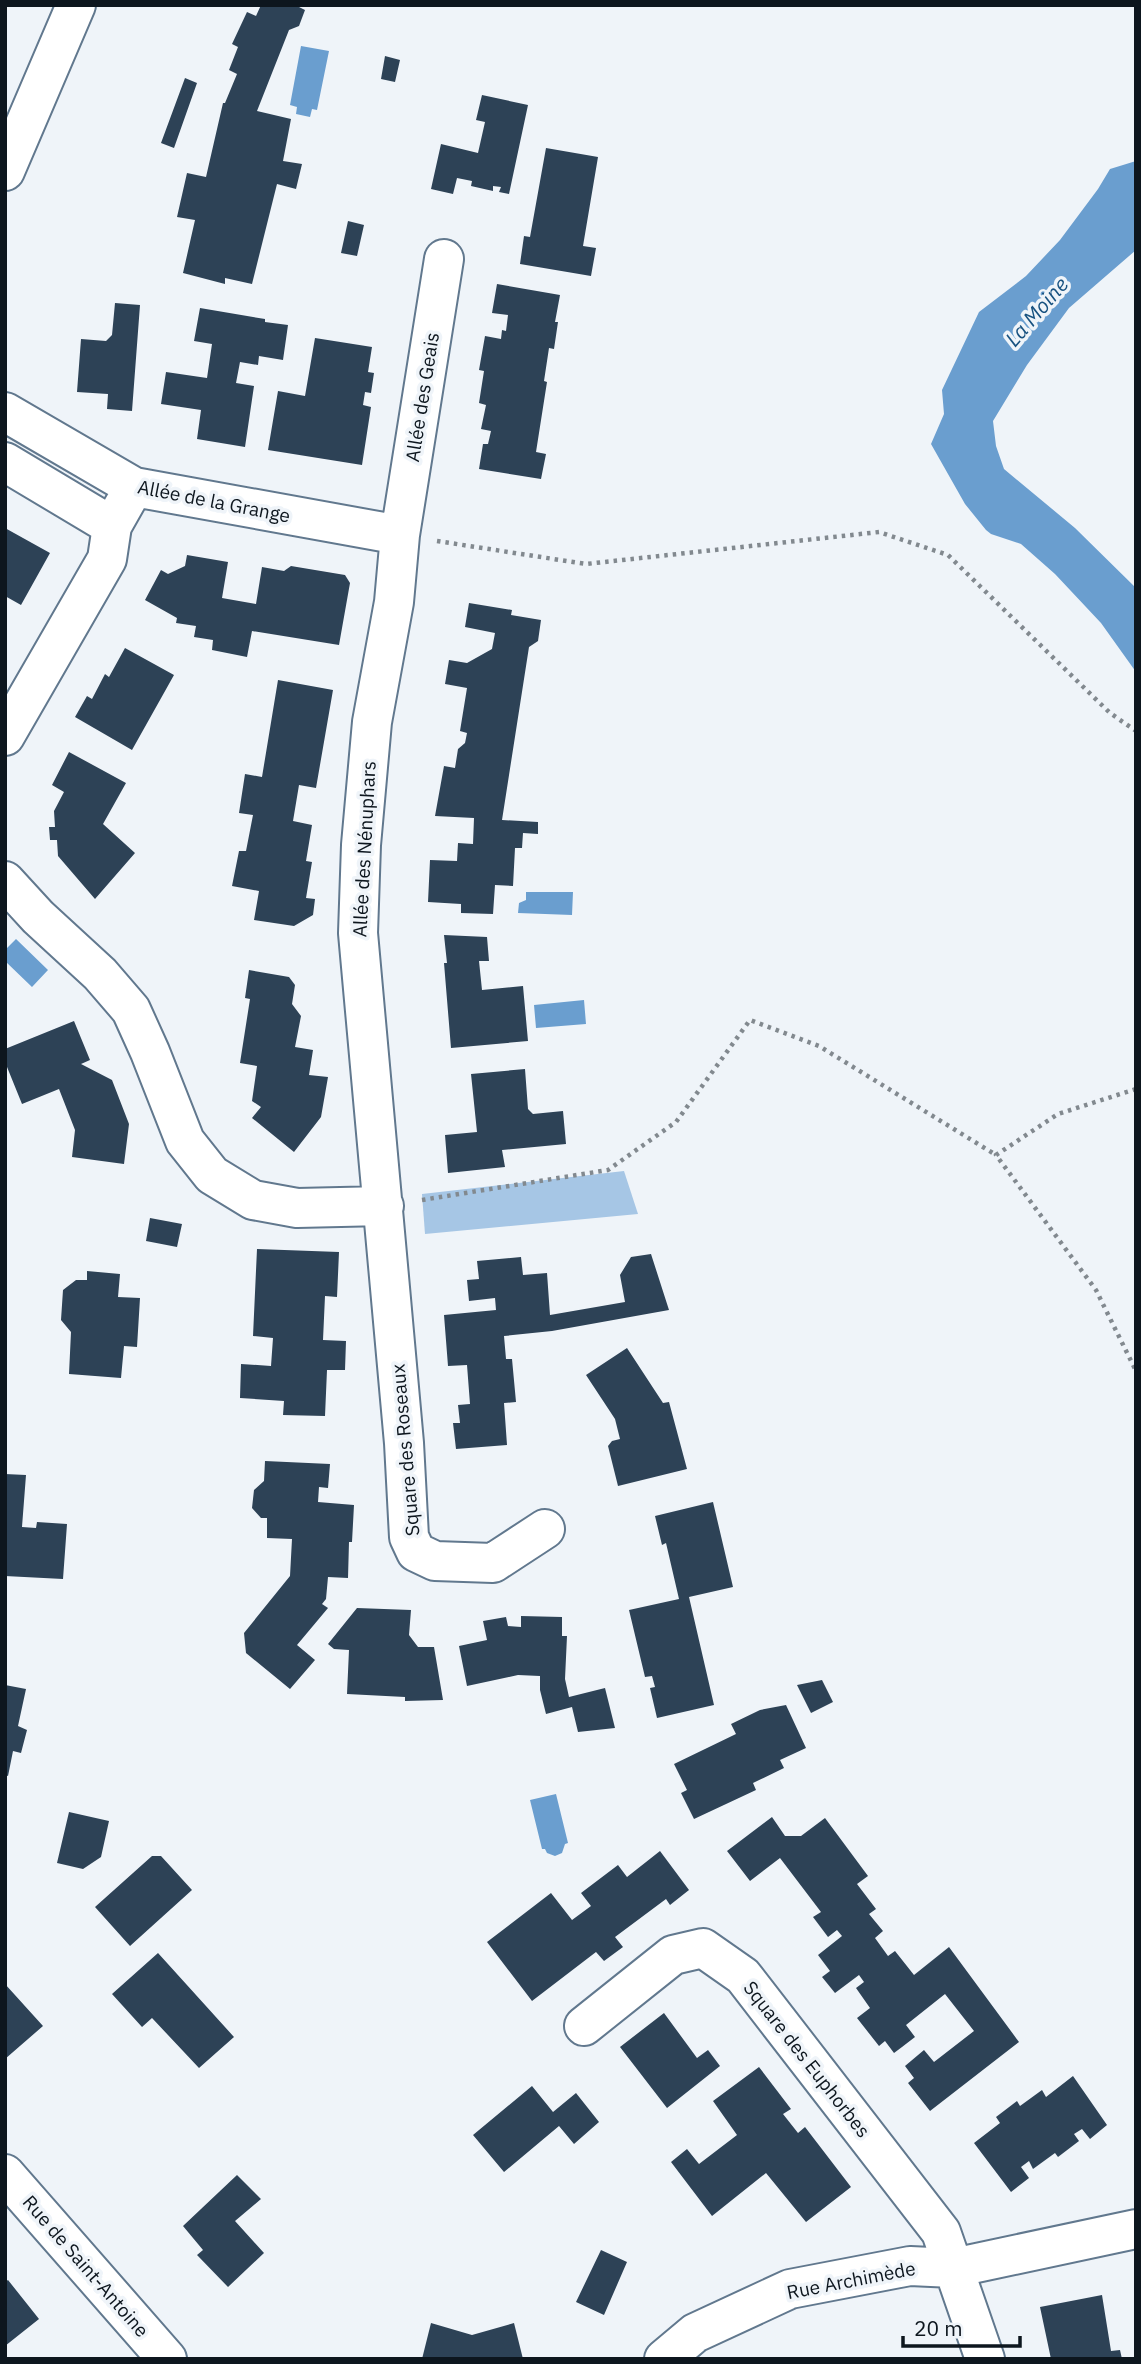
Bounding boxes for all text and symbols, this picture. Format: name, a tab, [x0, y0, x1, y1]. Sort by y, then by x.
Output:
water label: La Moine	[998, 271, 1074, 352]
street label: Allée des Geais	[400, 331, 444, 463]
street label: Allée de la Grange	[136, 474, 292, 528]
street label: Allée des Nénuphars	[347, 760, 381, 938]
street label: Square des Roseaux	[385, 1363, 424, 1537]
street label: Square des Euphorbes	[738, 1976, 876, 2142]
street label: Rue de Saint-Antoine	[18, 2190, 154, 2342]
street label: Rue Archimède	[785, 2256, 917, 2304]
scale bar	[903, 2304, 1020, 2348]
text: 20 m	[914, 2314, 963, 2342]

